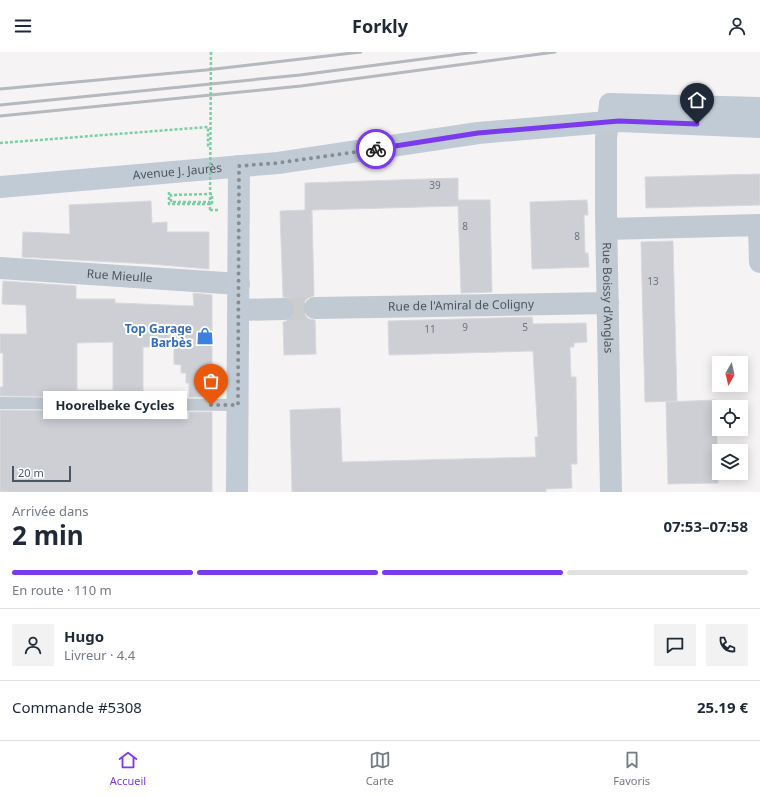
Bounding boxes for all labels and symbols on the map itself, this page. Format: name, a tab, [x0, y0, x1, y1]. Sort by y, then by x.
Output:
pin	[680, 83, 714, 124]
courier	[356, 129, 396, 169]
street label: Avenue J. Jaurès	[132, 159, 223, 184]
house number: 39	[429, 178, 441, 192]
house number: 8	[462, 219, 468, 233]
house number: 8	[574, 229, 580, 243]
street label: Rue Boissy d'Anglas	[599, 242, 618, 354]
street label: Rue Mieulle	[86, 265, 153, 286]
house number: 13	[647, 274, 659, 288]
street label: Rue de l'Amiral de Coligny	[388, 295, 535, 315]
place label: Top Garage Barbès	[125, 320, 192, 351]
house number: 9	[462, 320, 468, 334]
house number: 5	[522, 320, 528, 334]
house number: 11	[424, 322, 436, 336]
shop icon: Top Garage Barbès	[195, 326, 215, 346]
north arrow	[712, 356, 748, 392]
pin	[194, 364, 228, 405]
callout: Hoorelbeke Cycles	[43, 391, 187, 419]
scale bar	[12, 464, 71, 483]

